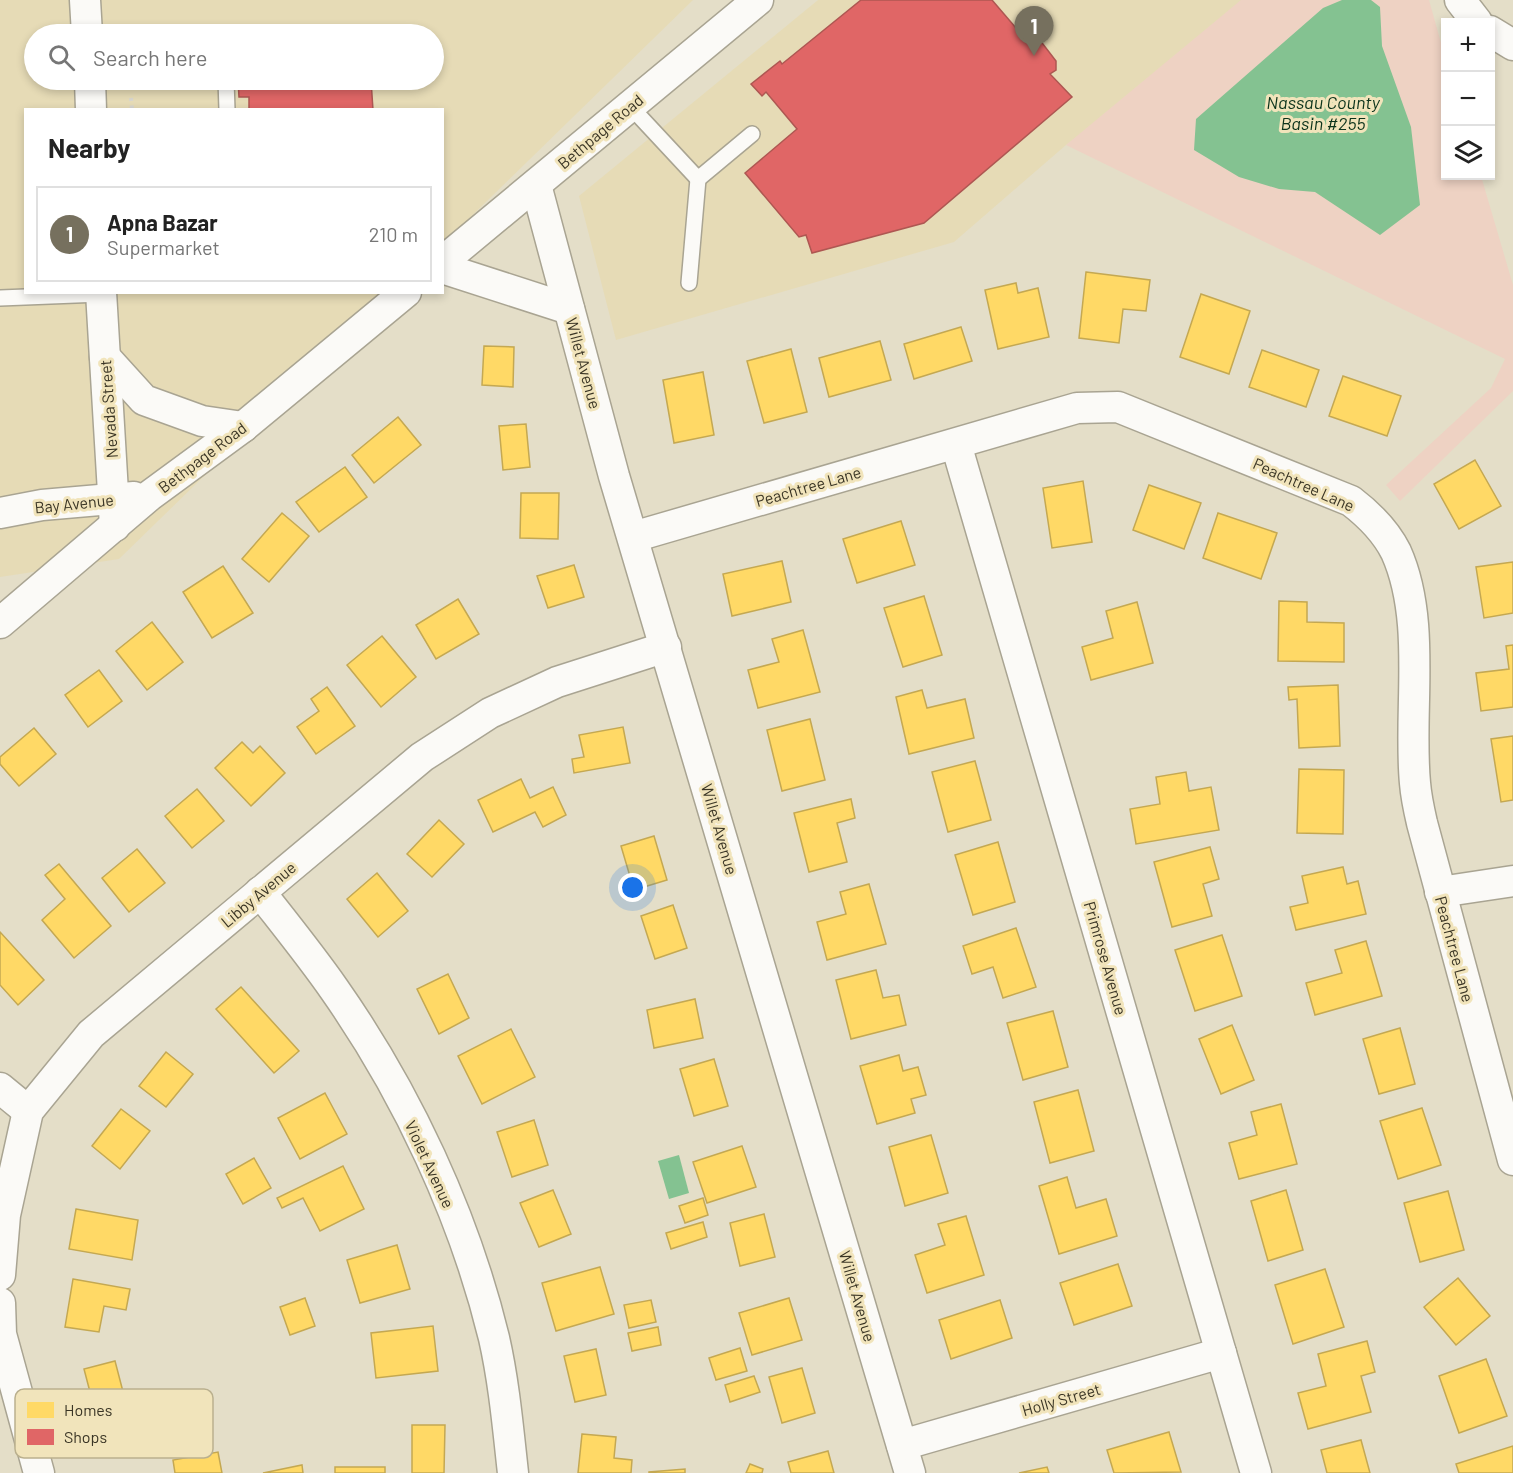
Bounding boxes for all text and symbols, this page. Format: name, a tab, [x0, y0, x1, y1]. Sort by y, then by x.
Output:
pin: 1	[1014, 7, 1054, 56]
map controls	[1441, 18, 1495, 180]
button: +	[1441, 18, 1495, 72]
search box	[24, 24, 444, 90]
icon: search	[45, 41, 78, 74]
text: Search here	[93, 44, 207, 70]
button: −	[1441, 72, 1495, 126]
street label: Bethpage Road	[553, 90, 647, 172]
water label: Nassau County Basin #255	[1266, 91, 1381, 134]
button: layers	[1441, 126, 1495, 180]
text: Nearby	[48, 132, 130, 163]
text: Apna Bazar	[107, 209, 218, 235]
text: 1	[66, 222, 73, 246]
text: 210 m	[369, 222, 418, 246]
text: Supermarket	[107, 235, 220, 259]
street label: Willet Avenue	[563, 315, 605, 411]
street label: Nevada Street	[95, 359, 121, 459]
street label: Bethpage Road	[154, 418, 250, 496]
street label: Peachtree Lane	[1250, 453, 1358, 515]
street label: Peachtree Lane	[753, 462, 863, 510]
street label: Bay Avenue	[33, 489, 115, 517]
street label: Willet Avenue	[698, 781, 742, 877]
street label: Libby Avenue	[217, 857, 299, 931]
your location	[618, 873, 647, 902]
street label: Peachtree Lane	[1432, 894, 1478, 1004]
street label: Primrose Avenue	[1081, 899, 1131, 1017]
street label: Violet Avenue	[401, 1117, 459, 1211]
street label: Willet Avenue	[836, 1248, 880, 1344]
street label: Holly Street	[1020, 1379, 1102, 1419]
legend	[15, 1389, 213, 1458]
text: Homes	[64, 1400, 112, 1419]
text: Shops	[64, 1427, 107, 1446]

